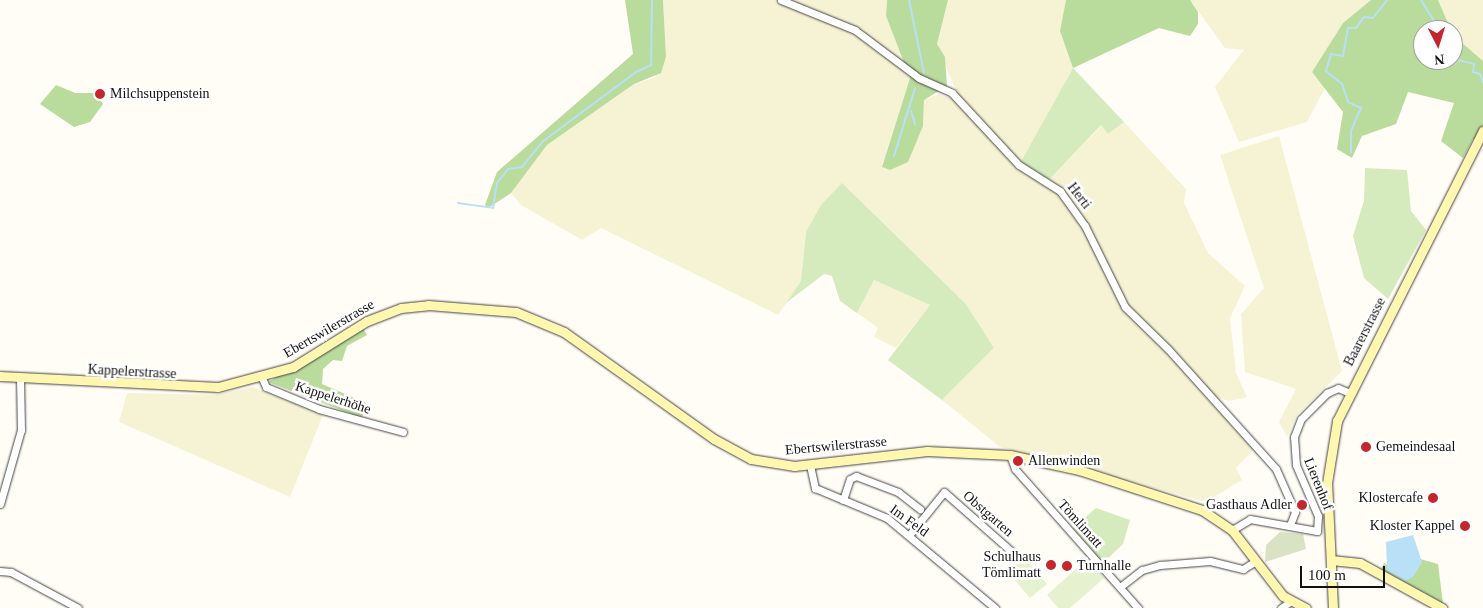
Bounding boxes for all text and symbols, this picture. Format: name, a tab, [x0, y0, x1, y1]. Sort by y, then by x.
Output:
north arrow	[1413, 20, 1463, 70]
text: N	[1434, 52, 1445, 67]
place label: Milchsuppenstein	[110, 86, 210, 102]
marker: Milchsuppenstein	[94, 88, 106, 100]
street label: Herti	[1064, 179, 1094, 213]
street label: Baarerstrasse	[1341, 295, 1389, 369]
street label: Ebertswilerstrasse	[281, 296, 377, 362]
street label: Kappelerstrasse	[87, 361, 177, 383]
street label: Kappelerhöhe	[293, 378, 373, 418]
street label: Ebertswilerstrasse	[785, 433, 887, 459]
place label: Gemeindesaal	[1376, 439, 1455, 455]
marker: Gemeindesaal	[1360, 441, 1372, 453]
place label: Allenwinden	[1028, 453, 1100, 469]
marker: Allenwinden	[1012, 455, 1024, 467]
street label: Lierenhof	[1300, 455, 1336, 513]
street label: Obstgarten	[959, 488, 1017, 540]
place label: Klostercafe	[1358, 490, 1423, 506]
marker: Klostercafe	[1427, 492, 1439, 504]
street label: Tömlimatt	[1054, 496, 1106, 552]
place label: Gasthaus Adler	[1205, 497, 1292, 513]
marker: Gasthaus Adler	[1296, 499, 1308, 511]
street label: Im Feld	[886, 501, 932, 541]
place label: Kloster Kappel	[1370, 518, 1455, 534]
marker: Kloster Kappel	[1459, 520, 1471, 532]
place label: Schulhaus Tömlimatt	[982, 549, 1041, 582]
scale bar	[1303, 556, 1388, 588]
place label: Turnhalle	[1077, 558, 1131, 574]
marker: Schulhaus Tömlimatt	[1045, 559, 1057, 571]
marker: Turnhalle	[1061, 560, 1073, 572]
text: 100 m	[1308, 567, 1346, 583]

